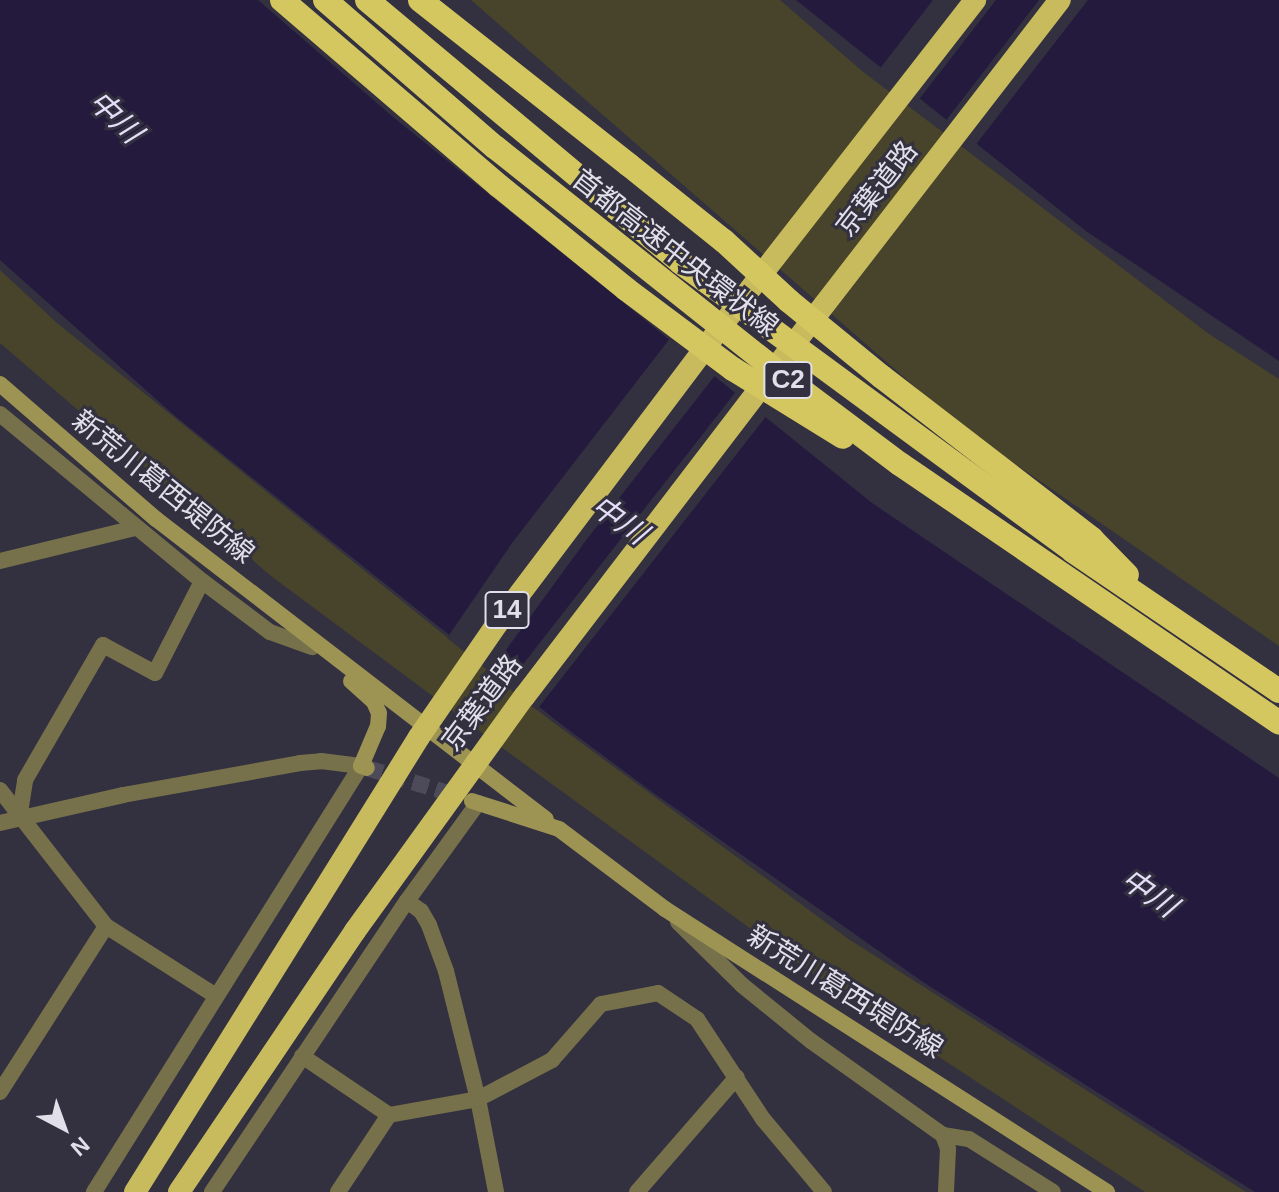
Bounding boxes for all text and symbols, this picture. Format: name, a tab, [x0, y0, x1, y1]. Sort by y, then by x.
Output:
water label: 中川	[81, 83, 149, 151]
street label: 京葉道路	[829, 135, 925, 243]
street label: 首都高速中央環状線	[565, 162, 785, 344]
road number: C2	[762, 358, 814, 402]
street label: 新荒川葛西堤防線	[65, 403, 261, 571]
water label: 中川	[584, 488, 654, 552]
road number: 14	[483, 588, 531, 632]
street label: 京葉道路	[435, 648, 529, 758]
water label: 中川	[1114, 861, 1184, 925]
street label: 新荒川葛西堤防線	[741, 918, 949, 1066]
north arrow	[24, 1088, 104, 1168]
text: N	[66, 1132, 94, 1161]

